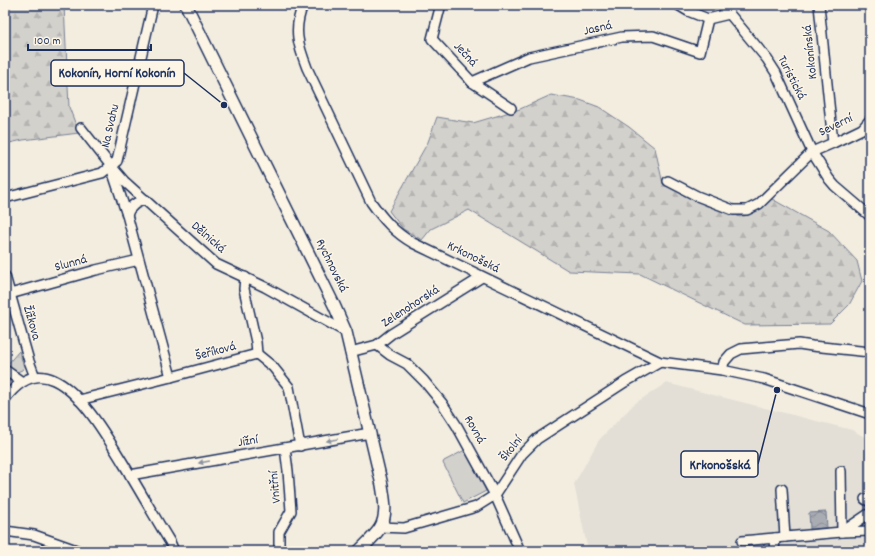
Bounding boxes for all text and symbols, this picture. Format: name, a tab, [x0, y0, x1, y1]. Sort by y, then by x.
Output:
street label: Jasná	[582, 16, 615, 41]
street label: Kokonínská	[799, 23, 823, 80]
scale bar	[28, 26, 151, 52]
text: 100 m	[34, 33, 61, 50]
street label: Ječná	[448, 38, 482, 72]
street label: Turistická	[772, 52, 811, 104]
callout: Kokonín, Horní Kokonín	[51, 60, 184, 86]
text: Kokonín, Horní Kokonín	[58, 64, 176, 84]
street label: Na Svahu	[97, 102, 125, 150]
street label: Severní	[816, 109, 858, 142]
street label: Dělnická	[186, 217, 230, 259]
street label: Rychnovská	[310, 236, 352, 296]
street label: Krkonošská	[443, 237, 503, 279]
street label: Slunná	[53, 250, 90, 277]
street label: Zelenohorská	[378, 281, 444, 333]
street label: Žižkova	[17, 303, 45, 343]
street label: Šeříková	[194, 337, 239, 367]
street label: Rovná	[458, 412, 490, 448]
street label: Jižní	[236, 431, 261, 453]
street label: Školní	[496, 431, 529, 466]
one-way arrow	[326, 437, 338, 443]
callout: Krkonošská	[681, 451, 758, 477]
text: Krkonošská	[690, 456, 752, 476]
one-way arrow	[198, 460, 210, 466]
street label: Vnitřní	[265, 468, 287, 504]

